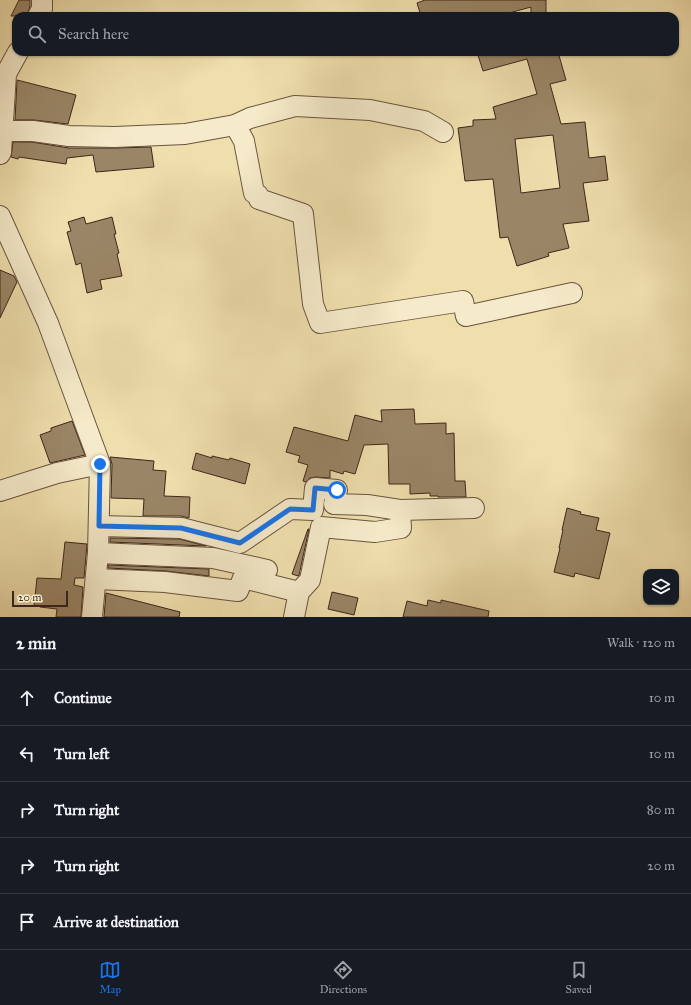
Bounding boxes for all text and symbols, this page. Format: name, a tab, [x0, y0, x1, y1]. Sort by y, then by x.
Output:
search box	[12, 12, 679, 56]
icon: search	[26, 23, 48, 45]
text: Search here	[58, 25, 129, 43]
route end	[91, 455, 109, 473]
route start	[328, 481, 346, 499]
map controls	[643, 569, 679, 605]
button: layers	[643, 569, 679, 605]
scale bar	[12, 589, 68, 608]
text: 20 m	[18, 591, 41, 604]
text: 2 min	[16, 633, 56, 654]
text: Walk · 120 m	[607, 635, 675, 651]
icon: ahead	[16, 687, 38, 709]
text: Continue	[54, 689, 112, 707]
text: 10 m	[649, 690, 675, 706]
icon: left	[16, 743, 38, 765]
text: Turn left	[54, 745, 110, 763]
text: 10 m	[649, 746, 675, 762]
icon: right	[16, 799, 38, 821]
text: Turn right	[54, 801, 119, 819]
text: 80 m	[647, 802, 675, 818]
icon: right	[16, 855, 38, 877]
text: Turn right	[54, 857, 119, 875]
text: 20 m	[647, 858, 675, 874]
icon: arrive	[16, 911, 38, 933]
text: Arrive at destination	[54, 913, 179, 931]
tab: Map	[99, 959, 121, 996]
tab: Directions	[320, 959, 367, 996]
tab: Saved	[566, 959, 592, 996]

